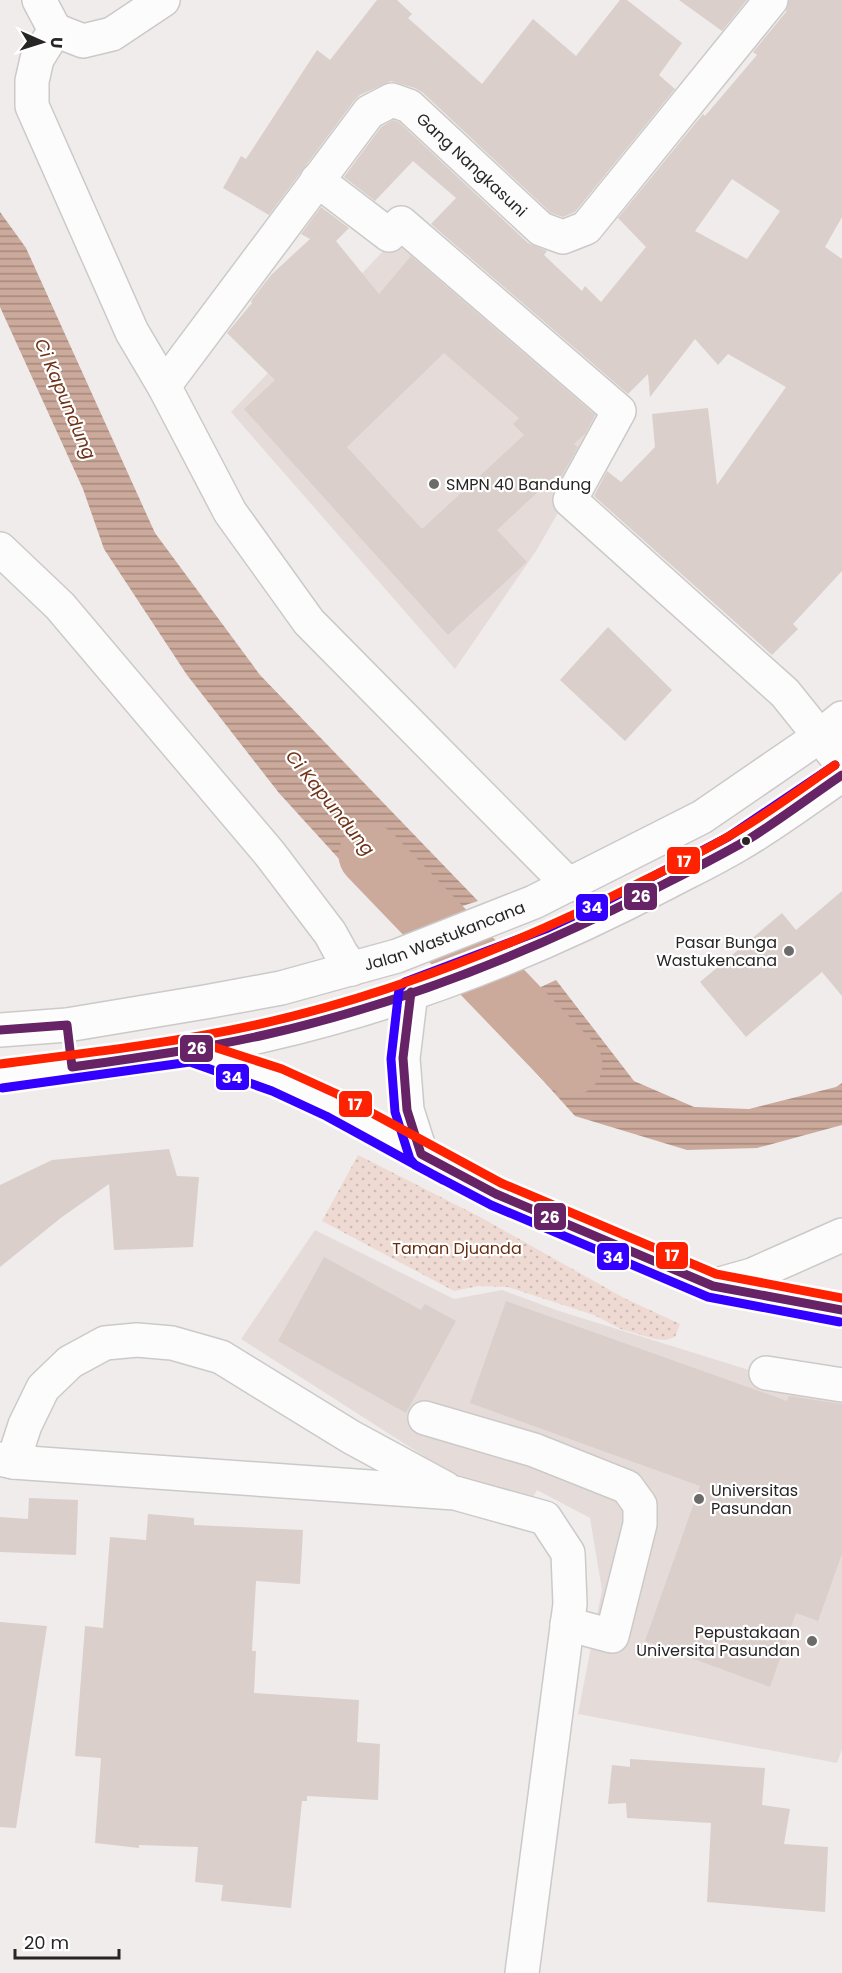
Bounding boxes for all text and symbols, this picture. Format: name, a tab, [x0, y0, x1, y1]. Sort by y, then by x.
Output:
north arrow	[12, 12, 72, 72]
text: U	[45, 37, 68, 49]
street label: Gang Nangkasuni	[411, 107, 532, 222]
water label: Ci Kapundung	[29, 334, 102, 463]
place label: SMPN 40 Bandung	[446, 473, 591, 496]
marker: SMPN 40 Bandung	[427, 477, 441, 491]
water label: Ci Kapundung	[280, 745, 381, 861]
unlabelled marker	[740, 835, 752, 847]
line badge: 17	[666, 846, 701, 875]
text: 17	[677, 850, 692, 873]
line badge: 26	[623, 882, 658, 911]
text: 26	[631, 885, 651, 908]
line badge: 34	[575, 893, 609, 922]
street label: Jalan Wastukancana	[361, 896, 528, 977]
text: 34	[582, 896, 602, 919]
place label: Pasar Bunga Wastukencana	[656, 931, 777, 972]
marker: Pasar Bunga Wastukencana	[782, 944, 796, 958]
line badge: 26	[179, 1034, 214, 1063]
text: 26	[187, 1037, 207, 1060]
line badge: 34	[215, 1063, 250, 1091]
text: 34	[222, 1066, 242, 1089]
line badge: 17	[338, 1090, 373, 1118]
text: 17	[348, 1093, 363, 1116]
line badge: 26	[533, 1202, 567, 1231]
text: 26	[540, 1206, 560, 1229]
park label: Taman Djuanda	[392, 1237, 522, 1260]
line badge: 17	[655, 1241, 689, 1270]
line badge: 34	[596, 1242, 630, 1271]
text: 17	[665, 1244, 680, 1267]
text: 34	[603, 1246, 623, 1269]
place label: Universitas Pasundan	[711, 1479, 798, 1520]
marker: Universitas Pasundan	[692, 1492, 706, 1506]
place label: Pepustakaan Universita Pasundan	[636, 1621, 800, 1662]
marker: Pepustakaan Universita Pasundan	[805, 1634, 819, 1648]
scale bar	[15, 1922, 118, 1960]
text: 20 m	[24, 1930, 69, 1955]

